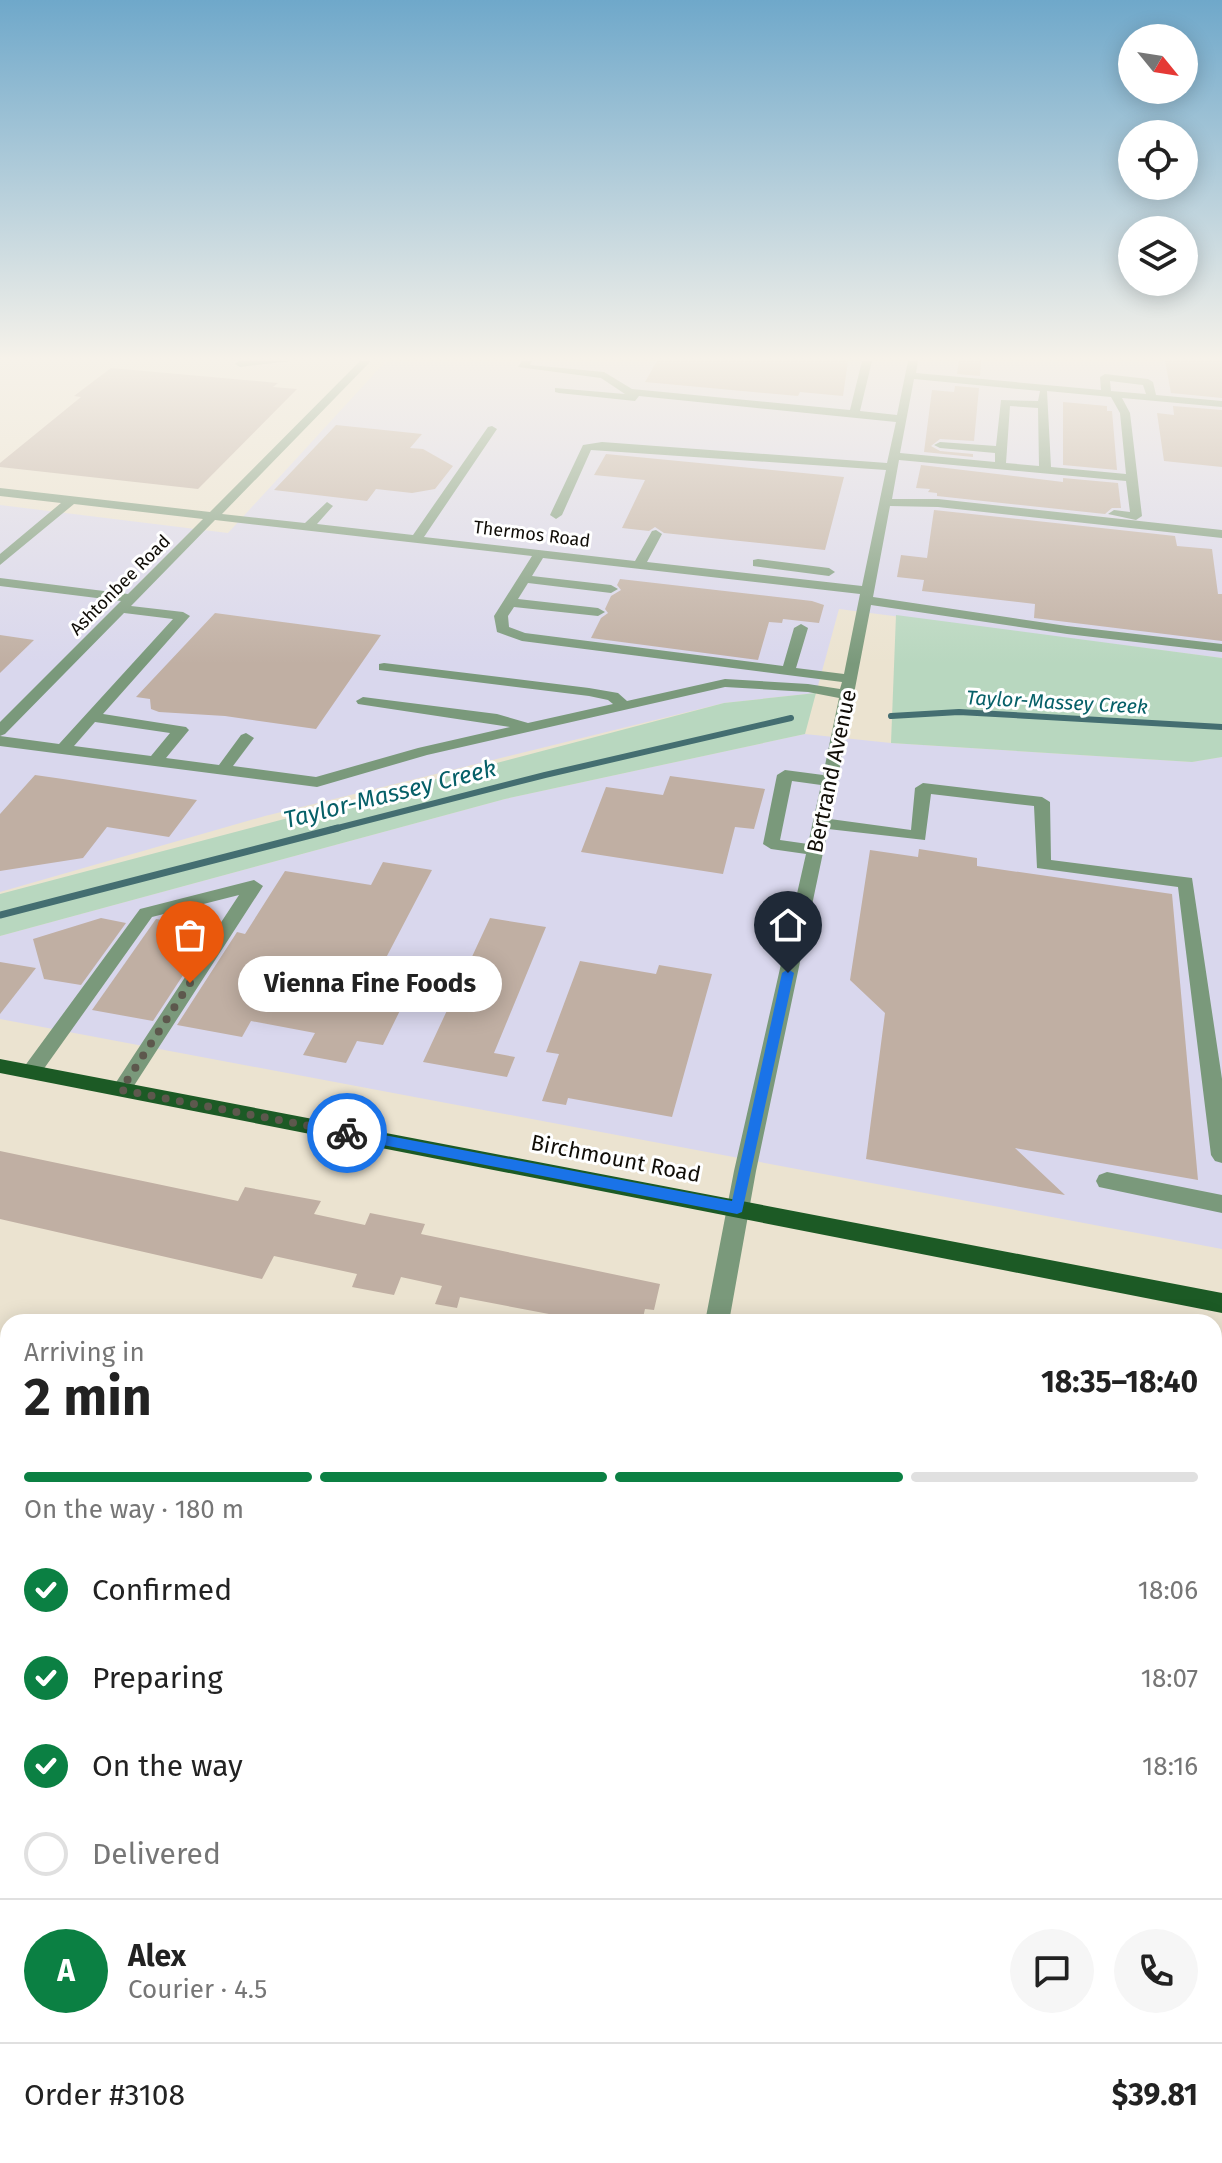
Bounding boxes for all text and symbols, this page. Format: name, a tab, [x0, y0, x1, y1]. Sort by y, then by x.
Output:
north arrow	[1118, 24, 1198, 104]
map controls	[1118, 24, 1198, 296]
button: locate	[1118, 120, 1198, 200]
button: layers	[1118, 216, 1198, 296]
street label: Thermos Road	[472, 516, 592, 552]
street label: Ashtonbee Road	[65, 530, 175, 640]
water label: Taylor-Massey Creek	[966, 685, 1148, 719]
street label: Bertrand Avenue	[801, 687, 862, 855]
water label: Taylor-Massey Creek	[281, 754, 499, 834]
pin	[754, 891, 822, 973]
pin	[156, 901, 224, 983]
icon: home	[766, 903, 810, 947]
icon: bag	[168, 913, 212, 957]
callout: Vienna Fine Foods	[238, 955, 502, 1011]
text: Vienna Fine Foods	[264, 968, 476, 999]
courier	[307, 1093, 387, 1173]
icon: bike	[325, 1111, 369, 1155]
street label: Birchmount Road	[529, 1129, 703, 1188]
text: Arriving in	[24, 1337, 145, 1368]
text: 18:35–18:40	[1041, 1364, 1198, 1400]
text: 2 min	[24, 1366, 152, 1429]
text: On the way · 180 m	[24, 1494, 244, 1525]
icon: check	[24, 1568, 68, 1612]
text: Confirmed	[92, 1572, 232, 1608]
text: 18:06	[1138, 1575, 1198, 1606]
icon: check	[24, 1656, 68, 1700]
text: Preparing	[92, 1660, 223, 1696]
text: 18:07	[1141, 1663, 1198, 1694]
icon: check	[24, 1744, 68, 1788]
text: On the way	[92, 1748, 243, 1784]
text: 18:16	[1142, 1751, 1198, 1782]
text: Delivered	[92, 1836, 221, 1872]
button: chat	[1010, 1929, 1094, 2013]
button: phone	[1114, 1929, 1198, 2013]
text: Alex	[128, 1938, 186, 1974]
text: A	[57, 1953, 75, 1989]
text: Courier · 4.5	[128, 1974, 267, 2005]
text: Order #3108	[24, 2077, 185, 2113]
text: $39.81	[1112, 2077, 1198, 2113]

